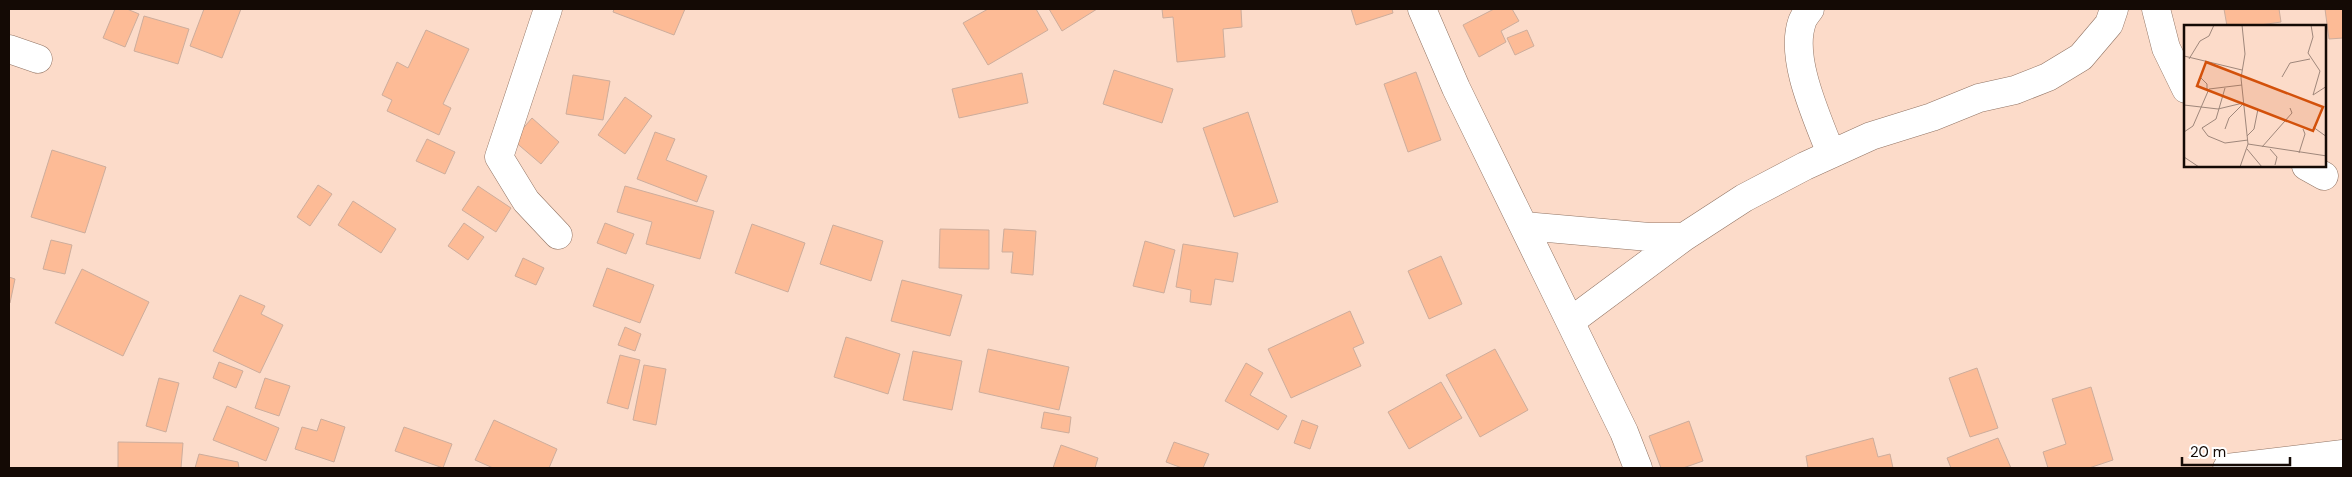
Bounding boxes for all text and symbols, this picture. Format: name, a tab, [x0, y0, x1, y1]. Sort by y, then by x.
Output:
inset map	[2184, 25, 2327, 168]
scale bar	[2182, 434, 2290, 466]
text: 20 m	[2190, 442, 2226, 462]

